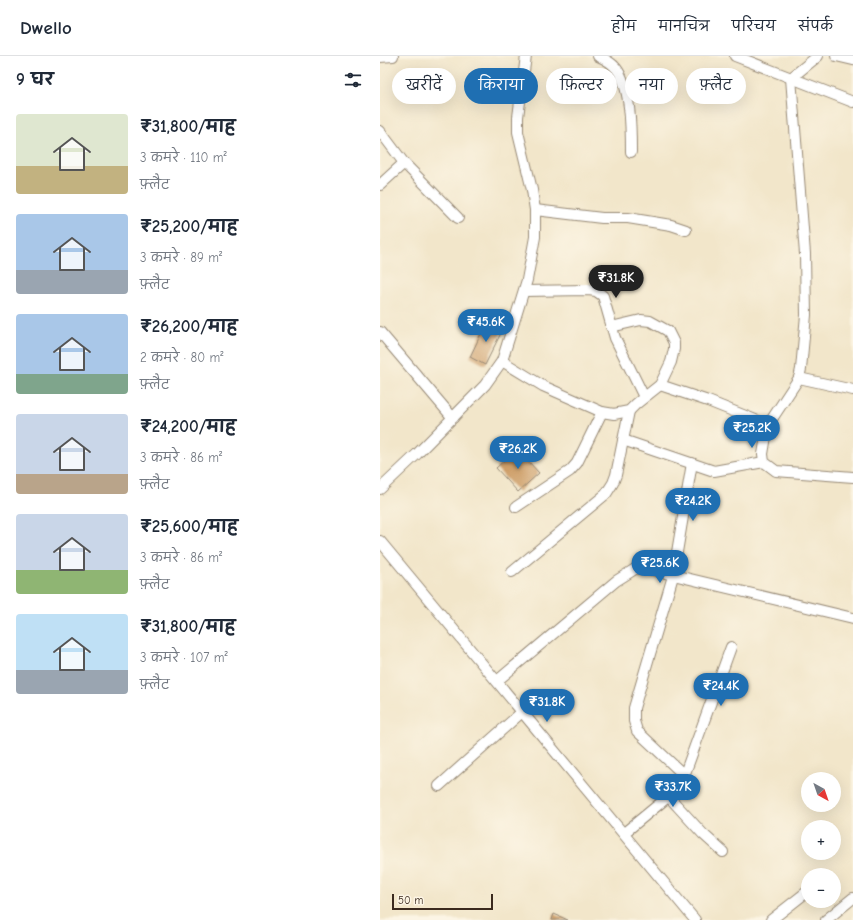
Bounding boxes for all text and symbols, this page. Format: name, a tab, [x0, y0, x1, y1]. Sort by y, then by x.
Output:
text: Dwello	[20, 17, 72, 39]
text: होम	[612, 18, 636, 35]
text: मानचित्र	[658, 18, 710, 35]
text: परिचय	[732, 18, 776, 35]
text: संपर्क	[798, 18, 833, 35]
chip: खरीदें	[392, 68, 456, 104]
chip: किराया	[464, 68, 538, 104]
chip: फ़िल्टर	[546, 68, 617, 104]
chip: नया	[625, 68, 678, 104]
chip: फ़्लैट	[686, 68, 746, 104]
icon: filters	[342, 69, 364, 91]
text: 9 घर	[16, 70, 54, 89]
text: ₹31,800/माह	[140, 117, 235, 136]
icon: home	[48, 130, 96, 178]
text: 3 कमरे · 110 m²	[140, 150, 227, 165]
text: फ़्लैट	[140, 177, 170, 192]
text: ₹25,200/माह	[140, 217, 238, 236]
icon: home	[48, 230, 96, 278]
text: 3 कमरे · 89 m²	[140, 250, 222, 265]
pin: ₹31.8K	[583, 265, 649, 299]
text: ₹31.8K	[598, 270, 634, 285]
text: फ़्लैट	[140, 277, 170, 292]
pin: ₹45.6K	[453, 309, 519, 343]
text: ₹45.6K	[467, 314, 505, 329]
text: ₹26,200/माह	[140, 317, 238, 336]
icon: home	[48, 330, 96, 378]
text: 2 कमरे · 80 m²	[140, 350, 223, 365]
text: फ़्लैट	[140, 377, 170, 392]
pin: ₹25.2K	[719, 415, 785, 449]
text: ₹24,200/माह	[140, 417, 236, 436]
text: ₹25.2K	[733, 420, 771, 435]
icon: home	[48, 430, 96, 478]
pin: ₹26.2K	[485, 436, 551, 470]
text: ₹26.2K	[499, 441, 537, 456]
text: 3 कमरे · 86 m²	[140, 450, 222, 465]
text: फ़्लैट	[140, 477, 170, 492]
pin: ₹24.2K	[660, 488, 726, 522]
text: ₹24.2K	[674, 493, 712, 508]
text: ₹25,600/माह	[140, 517, 238, 536]
icon: home	[48, 530, 96, 578]
text: 3 कमरे · 86 m²	[140, 550, 222, 565]
pin: ₹25.6K	[627, 550, 693, 584]
text: ₹25.6K	[641, 555, 679, 570]
text: फ़्लैट	[140, 577, 170, 592]
text: ₹31,800/माह	[140, 617, 235, 636]
icon: home	[48, 630, 96, 678]
text: 3 कमरे · 107 m²	[140, 650, 228, 665]
pin: ₹24.4K	[688, 673, 754, 707]
text: फ़्लैट	[140, 677, 170, 692]
text: ₹24.4K	[703, 678, 739, 693]
pin: ₹31.8K	[514, 689, 580, 723]
text: ₹31.8K	[529, 694, 565, 709]
north arrow	[801, 772, 841, 812]
map controls	[801, 772, 841, 908]
pin: ₹33.7K	[640, 774, 706, 808]
text: ₹33.7K	[654, 779, 692, 794]
button: +	[801, 820, 841, 860]
button: −	[801, 868, 841, 908]
scale bar	[392, 892, 493, 911]
text: 50 m	[398, 894, 423, 907]

